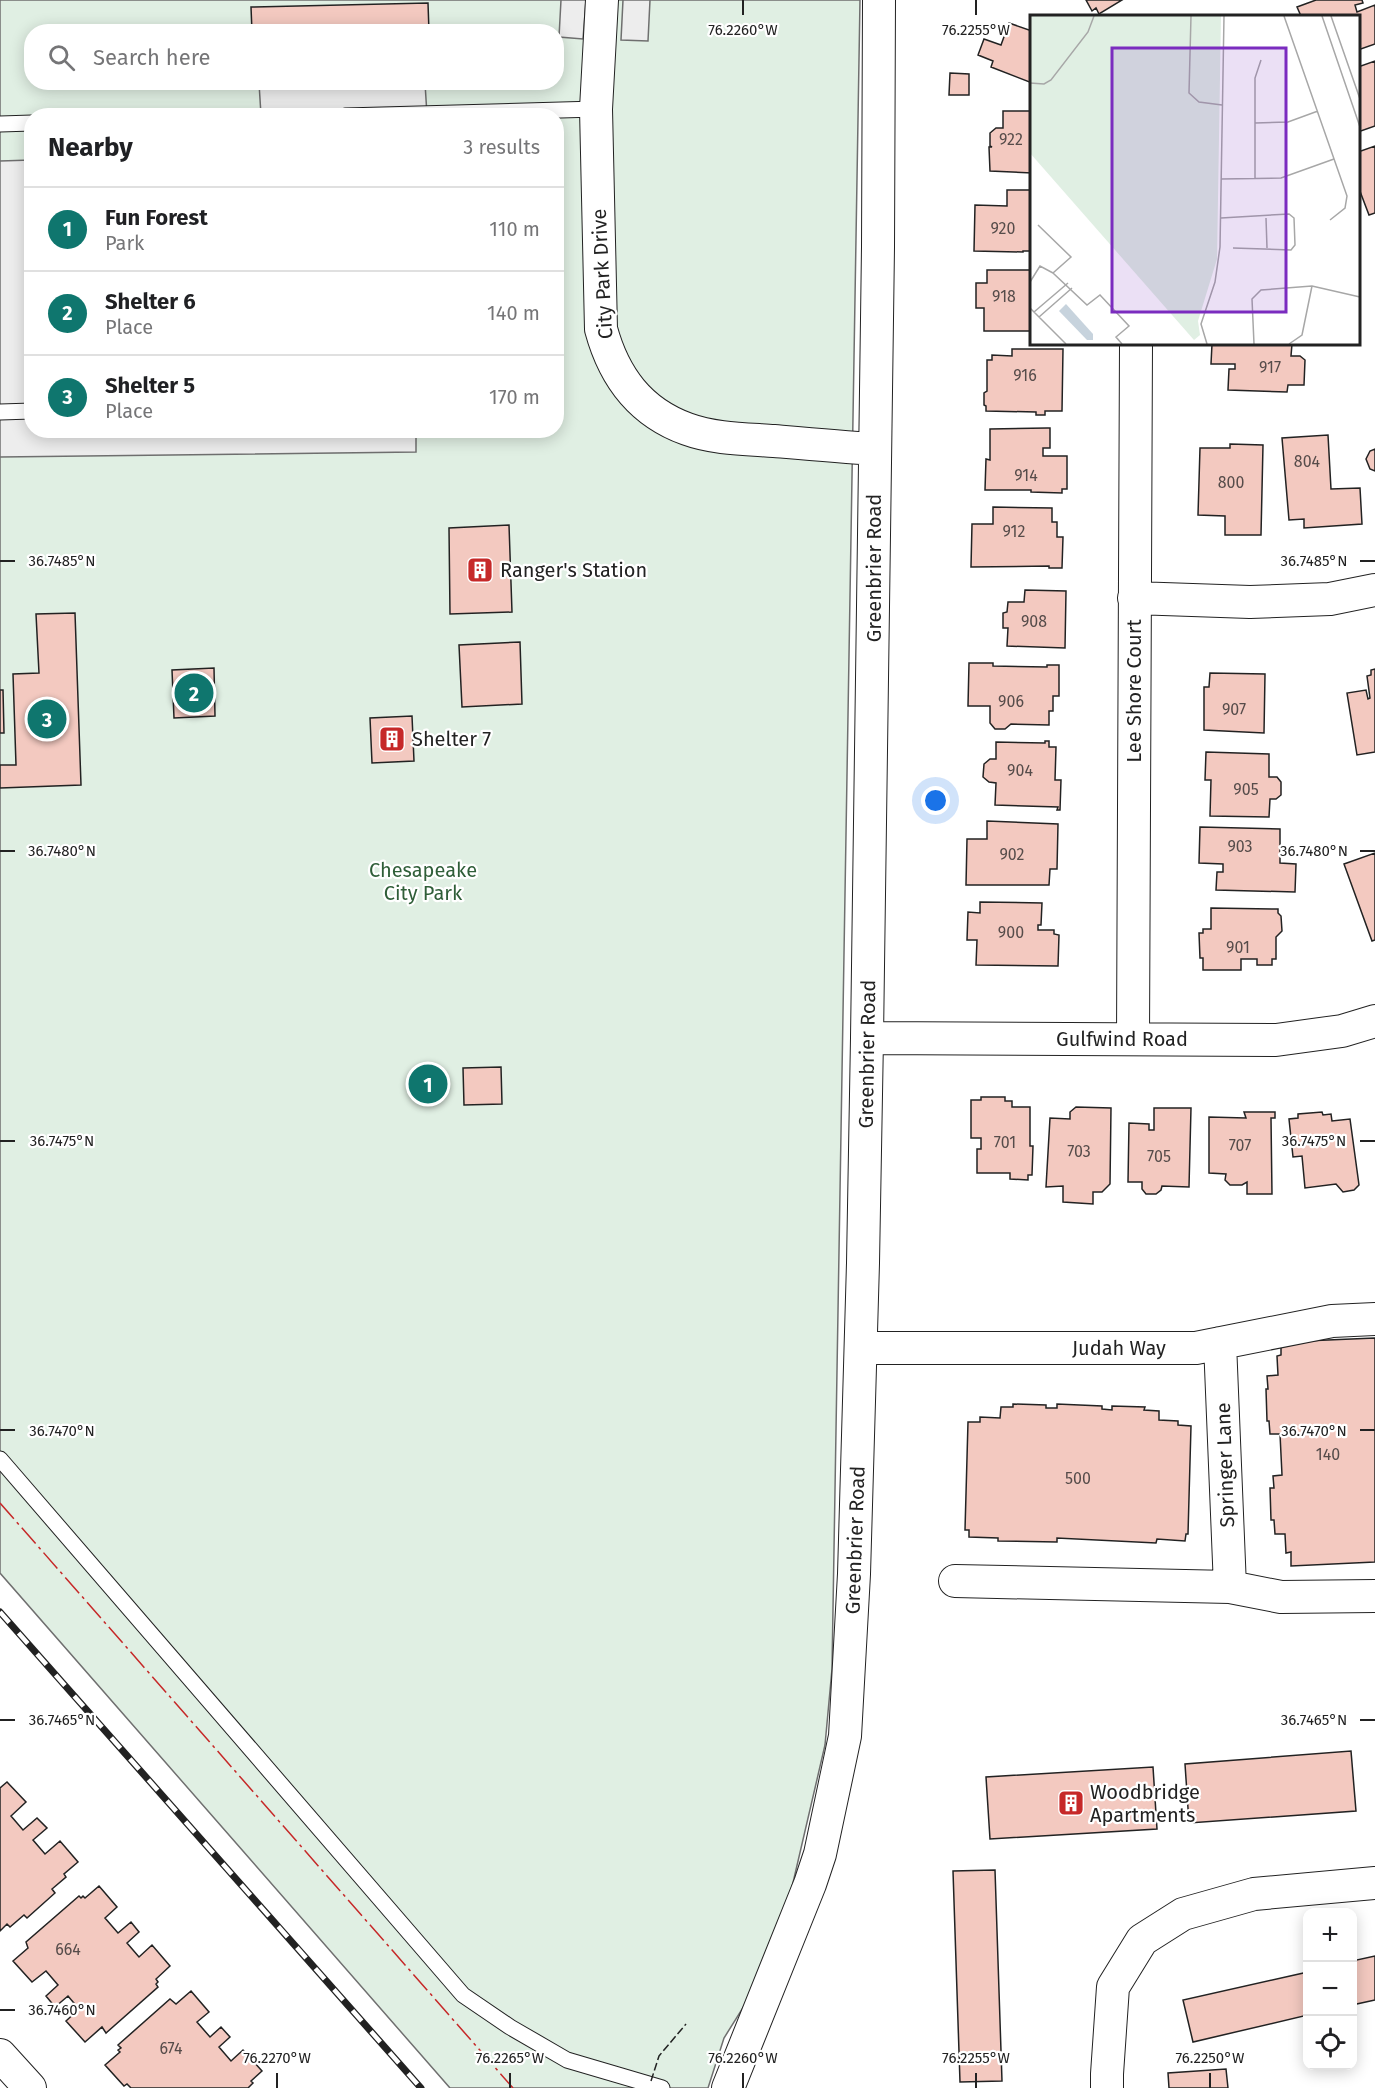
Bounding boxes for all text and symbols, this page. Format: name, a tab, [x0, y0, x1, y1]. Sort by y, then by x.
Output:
inset map	[1030, 15, 1360, 345]
text: 76.2260°W	[708, 21, 778, 39]
text: 76.2255°W	[942, 21, 1011, 39]
search box	[24, 24, 564, 90]
icon: search	[45, 41, 78, 74]
text: Search here	[93, 44, 211, 71]
house number: 922	[999, 130, 1023, 149]
text: Nearby	[48, 132, 133, 163]
text: 3 results	[463, 135, 540, 159]
text: Fun Forest	[105, 204, 208, 231]
street label: City Park Drive	[587, 208, 617, 340]
text: 1	[63, 217, 72, 241]
text: 110 m	[489, 217, 540, 241]
house number: 920	[991, 219, 1016, 238]
text: Park	[105, 231, 144, 255]
house number: 918	[992, 287, 1016, 306]
text: Shelter 6	[105, 288, 196, 315]
text: 2	[62, 301, 73, 325]
text: 140 m	[487, 301, 540, 325]
text: Place	[105, 315, 153, 339]
house number: 917	[1259, 358, 1281, 377]
house number: 916	[1013, 366, 1037, 385]
text: Shelter 5	[105, 372, 195, 399]
text: 3	[62, 385, 73, 409]
text: 170 m	[489, 385, 540, 409]
text: Place	[105, 399, 153, 423]
house number: 804	[1294, 452, 1321, 471]
house number: 914	[1014, 466, 1038, 485]
house number: 800	[1218, 473, 1244, 492]
street label: Greenbrier Road	[862, 494, 886, 642]
house number: 912	[1003, 522, 1026, 541]
text: 36.7485°N	[29, 552, 95, 570]
text: 36.7485°N	[1281, 552, 1347, 570]
building icon: Ranger's Station	[465, 555, 495, 585]
place label: Ranger's Station	[500, 558, 647, 582]
house number: 908	[1021, 612, 1047, 631]
street label: Lee Shore Court	[1122, 619, 1146, 763]
pin: 2	[174, 670, 214, 716]
house number: 906	[998, 692, 1024, 711]
pin: 3	[28, 696, 66, 742]
house number: 907	[1222, 700, 1246, 719]
building icon: Shelter 7	[377, 724, 407, 754]
place label: Shelter 7	[412, 727, 491, 751]
house number: 904	[1007, 761, 1033, 780]
house number: 905	[1233, 780, 1259, 799]
your location	[921, 786, 950, 815]
house number: 903	[1227, 837, 1253, 856]
text: 36.7480°N	[28, 842, 96, 860]
text: 36.7480°N	[1280, 842, 1348, 860]
house number: 902	[999, 845, 1025, 864]
park label: Chesapeake City Park	[369, 858, 477, 905]
house number: 900	[998, 923, 1024, 942]
house number: 901	[1226, 938, 1250, 957]
street label: Greenbrier Road	[854, 980, 880, 1128]
street label: Gulfwind Road	[1056, 1027, 1188, 1051]
pin: 1	[408, 1062, 448, 1106]
text: 36.7475°N	[30, 1132, 94, 1150]
text: 36.7475°N	[1282, 1132, 1346, 1150]
house number: 701	[994, 1133, 1016, 1152]
house number: 707	[1229, 1136, 1251, 1155]
house number: 703	[1067, 1142, 1091, 1161]
house number: 705	[1147, 1147, 1171, 1166]
street label: Judah Way	[1072, 1336, 1166, 1360]
street label: Springer Lane	[1211, 1402, 1239, 1528]
text: 36.7470°N	[29, 1422, 95, 1440]
text: 36.7470°N	[1281, 1422, 1347, 1440]
house number: 140	[1316, 1445, 1340, 1464]
street label: Greenbrier Road	[840, 1465, 870, 1615]
house number: 500	[1065, 1469, 1091, 1488]
text: 36.7465°N	[29, 1711, 95, 1729]
text: 36.7465°N	[1281, 1711, 1347, 1729]
place label: Woodbridge Apartments	[1090, 1780, 1200, 1827]
building icon: Woodbridge Apartments	[1056, 1788, 1086, 1818]
map controls	[1303, 1908, 1357, 2070]
button: +	[1303, 1908, 1357, 1962]
house number: 664	[55, 1940, 81, 1959]
button: −	[1303, 1962, 1357, 2016]
text: 36.7460°N	[28, 2001, 96, 2019]
button: locate	[1303, 2016, 1357, 2070]
house number: 674	[159, 2039, 183, 2058]
text: 76.2270°W	[243, 2049, 311, 2067]
text: 76.2265°W	[476, 2049, 545, 2067]
text: 76.2260°W	[708, 2049, 778, 2067]
text: 76.2255°W	[942, 2049, 1011, 2067]
text: 76.2250°W	[1176, 2049, 1245, 2067]

